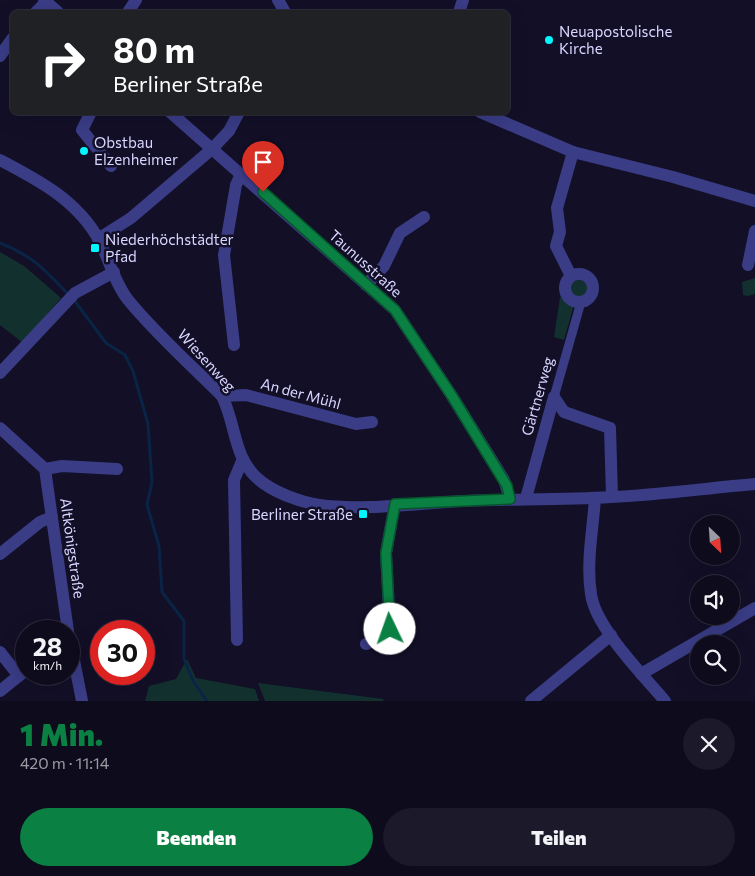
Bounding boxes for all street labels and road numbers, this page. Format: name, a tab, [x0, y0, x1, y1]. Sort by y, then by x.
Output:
street label: Taunusstraße	[326, 226, 406, 301]
street label: Wiesenweg	[174, 325, 240, 395]
street label: Gärtnerweg	[517, 354, 557, 438]
street label: An der Mühl	[259, 374, 343, 412]
street label: Altkönigstraße	[57, 497, 89, 599]

